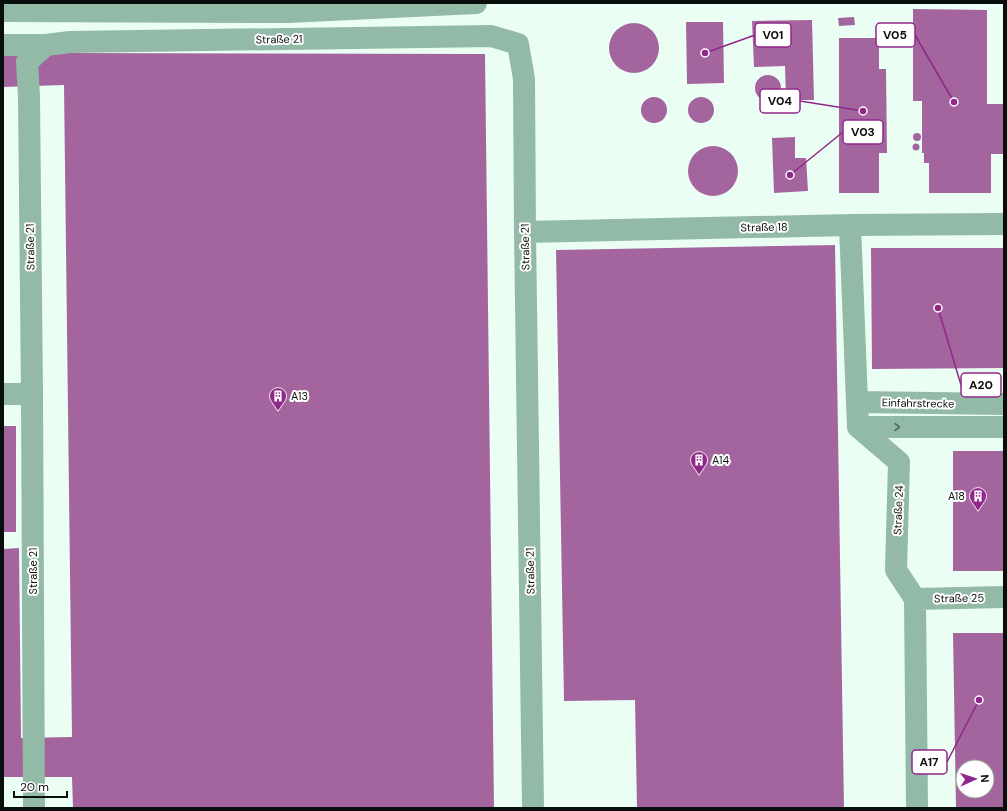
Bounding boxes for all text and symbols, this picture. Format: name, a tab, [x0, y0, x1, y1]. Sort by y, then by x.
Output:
callout: V01	[755, 23, 791, 47]
callout: V05	[876, 23, 915, 47]
text: V01	[763, 27, 783, 43]
text: V05	[883, 27, 907, 43]
street label: Straße 21	[255, 32, 303, 46]
callout: V04	[760, 89, 800, 113]
text: V04	[768, 93, 792, 109]
callout: V03	[843, 120, 883, 144]
text: V03	[851, 124, 875, 140]
street label: Straße 18	[740, 220, 788, 234]
street label: Straße 21	[23, 223, 37, 271]
street label: Straße 21	[518, 223, 532, 271]
callout: A20	[961, 373, 1001, 397]
text: A20	[969, 377, 993, 393]
building icon: A13	[268, 386, 288, 411]
place label: A13	[291, 389, 308, 403]
street label: Einfahrstrecke	[882, 395, 954, 411]
one-way arrow	[894, 423, 900, 431]
building icon: A14	[689, 450, 709, 475]
place label: A14	[712, 453, 729, 467]
street label: Straße 24	[890, 485, 906, 535]
building icon: A18	[968, 486, 988, 511]
place label: A18	[948, 489, 965, 503]
street label: Straße 21	[523, 547, 537, 595]
street label: Straße 21	[26, 548, 40, 594]
street label: Straße 25	[934, 591, 984, 605]
callout: A17	[912, 750, 947, 774]
text: A17	[920, 754, 939, 770]
north arrow	[955, 759, 995, 799]
scale bar	[14, 773, 67, 799]
text: N	[978, 774, 992, 783]
text: 20 m	[20, 779, 49, 795]

